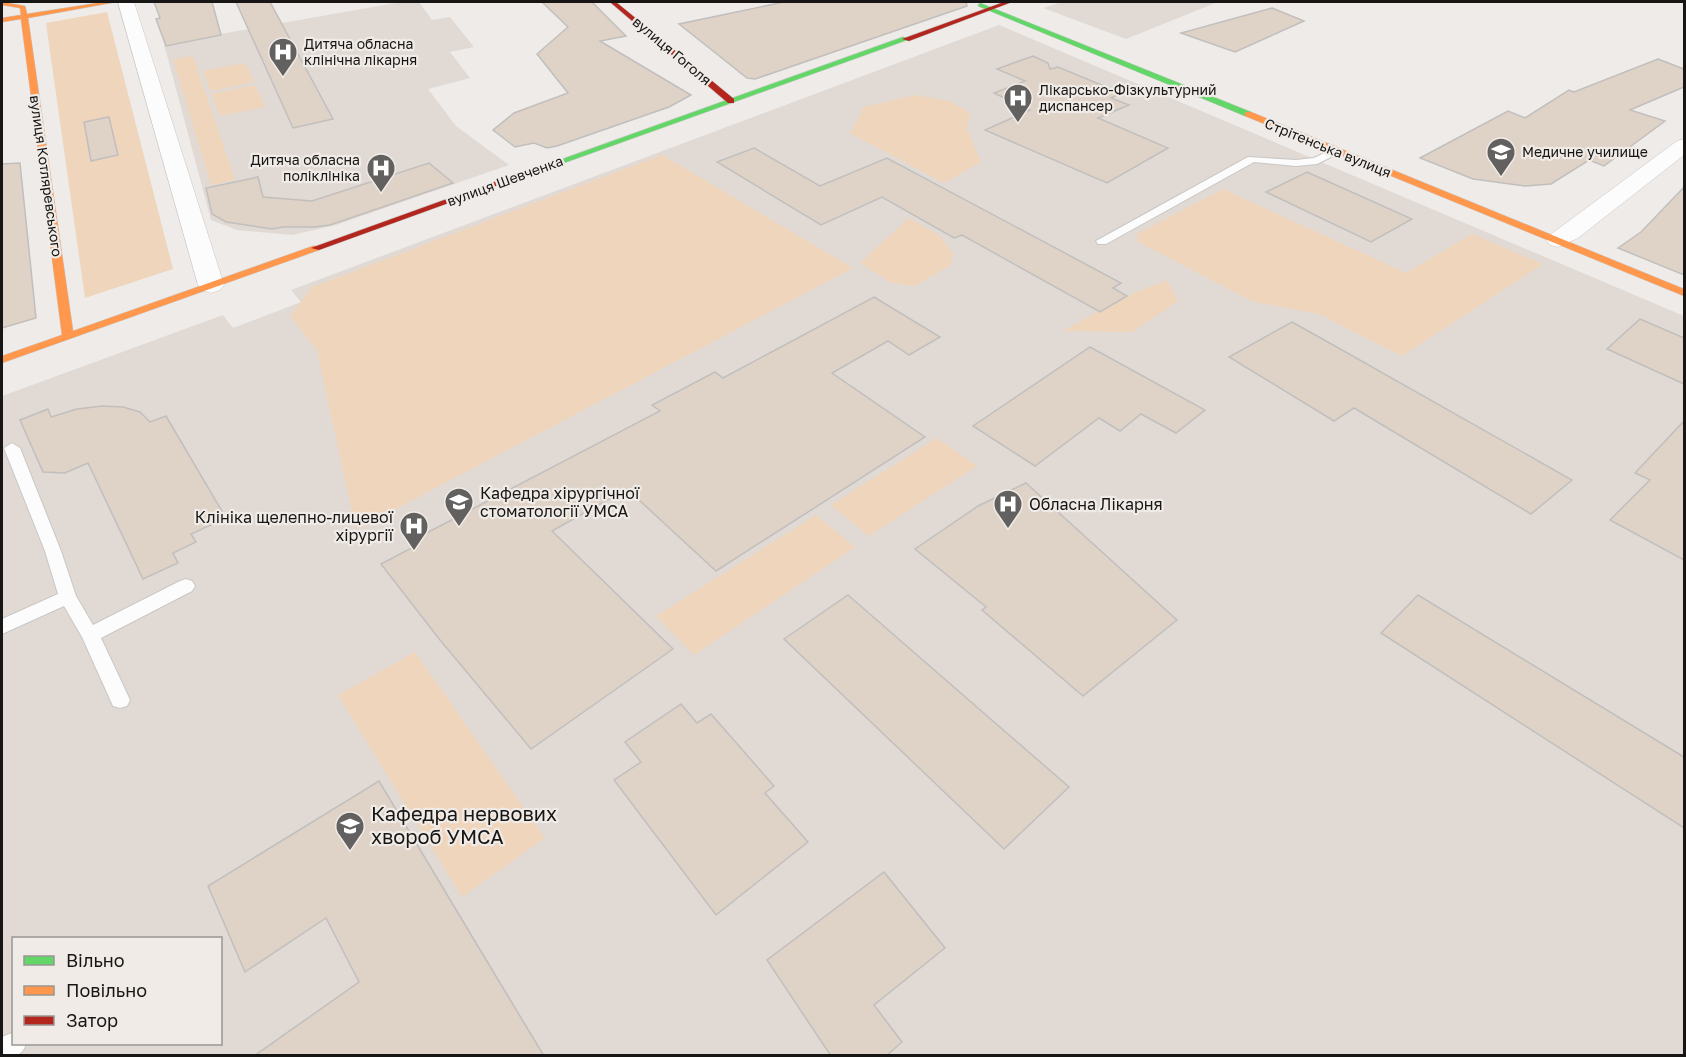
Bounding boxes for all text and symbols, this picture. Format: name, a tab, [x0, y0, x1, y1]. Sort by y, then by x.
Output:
street label: вулиця Гоголя	[629, 13, 715, 89]
place label: Дитяча обласна клінічна лікарня	[304, 35, 417, 68]
hospital icon: Дитяча обласна клінічна лікарня	[267, 36, 299, 78]
place label: Лікарсько-Фізкультурний диспансер	[1039, 81, 1217, 114]
hospital icon: Лікарсько-Фізкультурний диспансер	[1002, 82, 1034, 124]
street label: вулиця Котляревського	[27, 94, 66, 258]
street label: Стрітенська вулиця	[1262, 114, 1394, 181]
school or university icon: Медичне училище	[1485, 136, 1517, 178]
place label: Медичне училище	[1522, 143, 1648, 160]
place label: Дитяча обласна поліклініка	[251, 151, 360, 184]
hospital icon: Дитяча обласна поліклініка	[365, 152, 397, 194]
street label: вулиця Шевченка	[445, 152, 565, 209]
place label: Кафедра хірургічної стоматології УМСА	[480, 483, 640, 521]
school or university icon: Кафедра хірургічної стоматології УМСА	[443, 486, 475, 528]
hospital icon: Обласна Лікарня	[992, 488, 1024, 530]
place label: Обласна Лікарня	[1029, 494, 1163, 514]
place label: Клініка щелепно-лицевої хірургії	[195, 507, 394, 545]
hospital icon: Клініка щелепно-лицевої хірургії	[398, 510, 430, 552]
place label: Кафедра нервових хвороб УМСА	[371, 801, 557, 848]
school or university icon: Кафедра нервових хвороб УМСА	[334, 810, 366, 852]
legend	[12, 937, 222, 1045]
text: Вільно	[66, 949, 125, 971]
text: Повільно	[66, 979, 147, 1001]
text: Затор	[66, 1009, 118, 1031]

